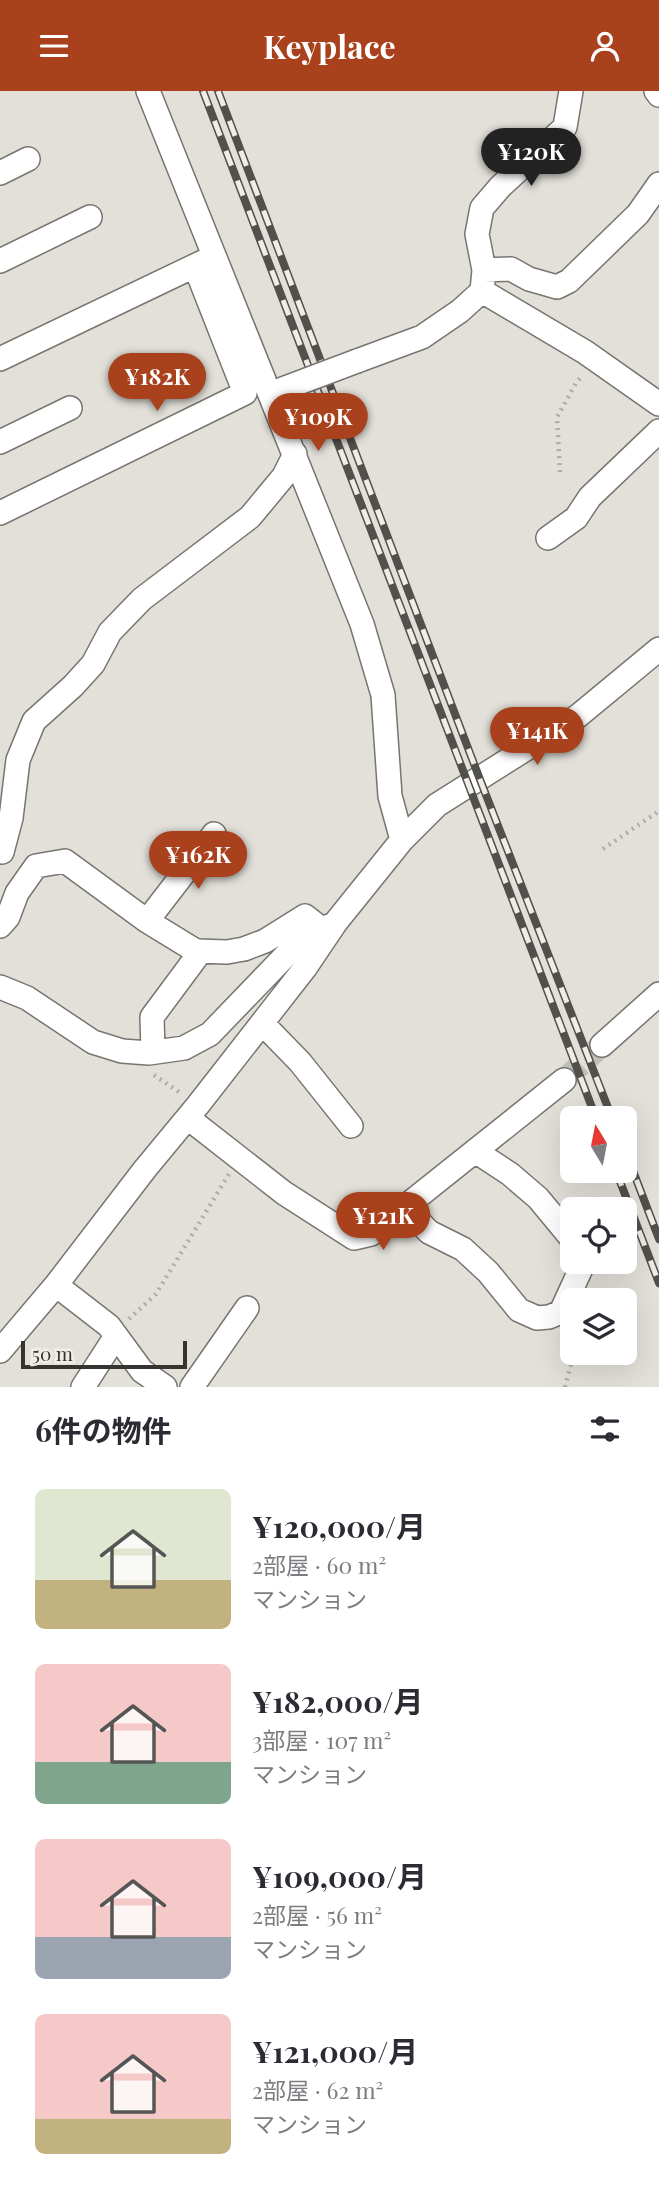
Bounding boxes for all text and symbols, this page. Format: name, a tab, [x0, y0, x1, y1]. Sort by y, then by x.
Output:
text: Keyplace	[263, 24, 396, 67]
icon: menu	[35, 27, 73, 65]
icon: person	[586, 27, 624, 65]
pin: ¥120K	[482, 129, 580, 188]
text: ¥120K	[497, 135, 565, 166]
pin: ¥182K	[108, 353, 206, 413]
text: ¥182K	[124, 360, 190, 391]
pin: ¥109K	[269, 393, 367, 453]
text: ¥109K	[284, 400, 352, 431]
pin: ¥141K	[488, 707, 586, 767]
text: ¥141K	[506, 714, 568, 745]
pin: ¥162K	[149, 831, 247, 891]
text: ¥162K	[165, 838, 231, 869]
north arrow	[560, 1106, 637, 1183]
map controls	[560, 1106, 637, 1365]
pin: ¥121K	[334, 1193, 432, 1252]
button: locate	[560, 1197, 637, 1274]
text: ¥121K	[352, 1199, 414, 1230]
button: layers	[560, 1288, 637, 1365]
scale bar	[21, 1338, 187, 1370]
text: 50 m	[32, 1340, 73, 1366]
text: 6件の物件	[35, 1410, 172, 1450]
icon: filters	[586, 1410, 624, 1448]
text: ¥120,000/月	[252, 1506, 426, 1546]
icon: home	[91, 1517, 175, 1601]
text: 2部屋 · 60 m²	[252, 1549, 386, 1580]
text: マンション	[252, 1583, 367, 1614]
text: ¥182,000/月	[252, 1681, 424, 1721]
icon: home	[91, 1692, 175, 1776]
text: 3部屋 · 107 m²	[252, 1724, 391, 1755]
text: マンション	[252, 1758, 367, 1789]
text: ¥109,000/月	[252, 1856, 427, 1896]
icon: home	[91, 1867, 175, 1951]
text: 2部屋 · 56 m²	[252, 1899, 382, 1930]
text: マンション	[252, 1933, 367, 1964]
text: ¥121,000/月	[252, 2031, 418, 2071]
icon: home	[91, 2042, 175, 2126]
text: 2部屋 · 62 m²	[252, 2074, 383, 2105]
text: マンション	[252, 2108, 367, 2139]

